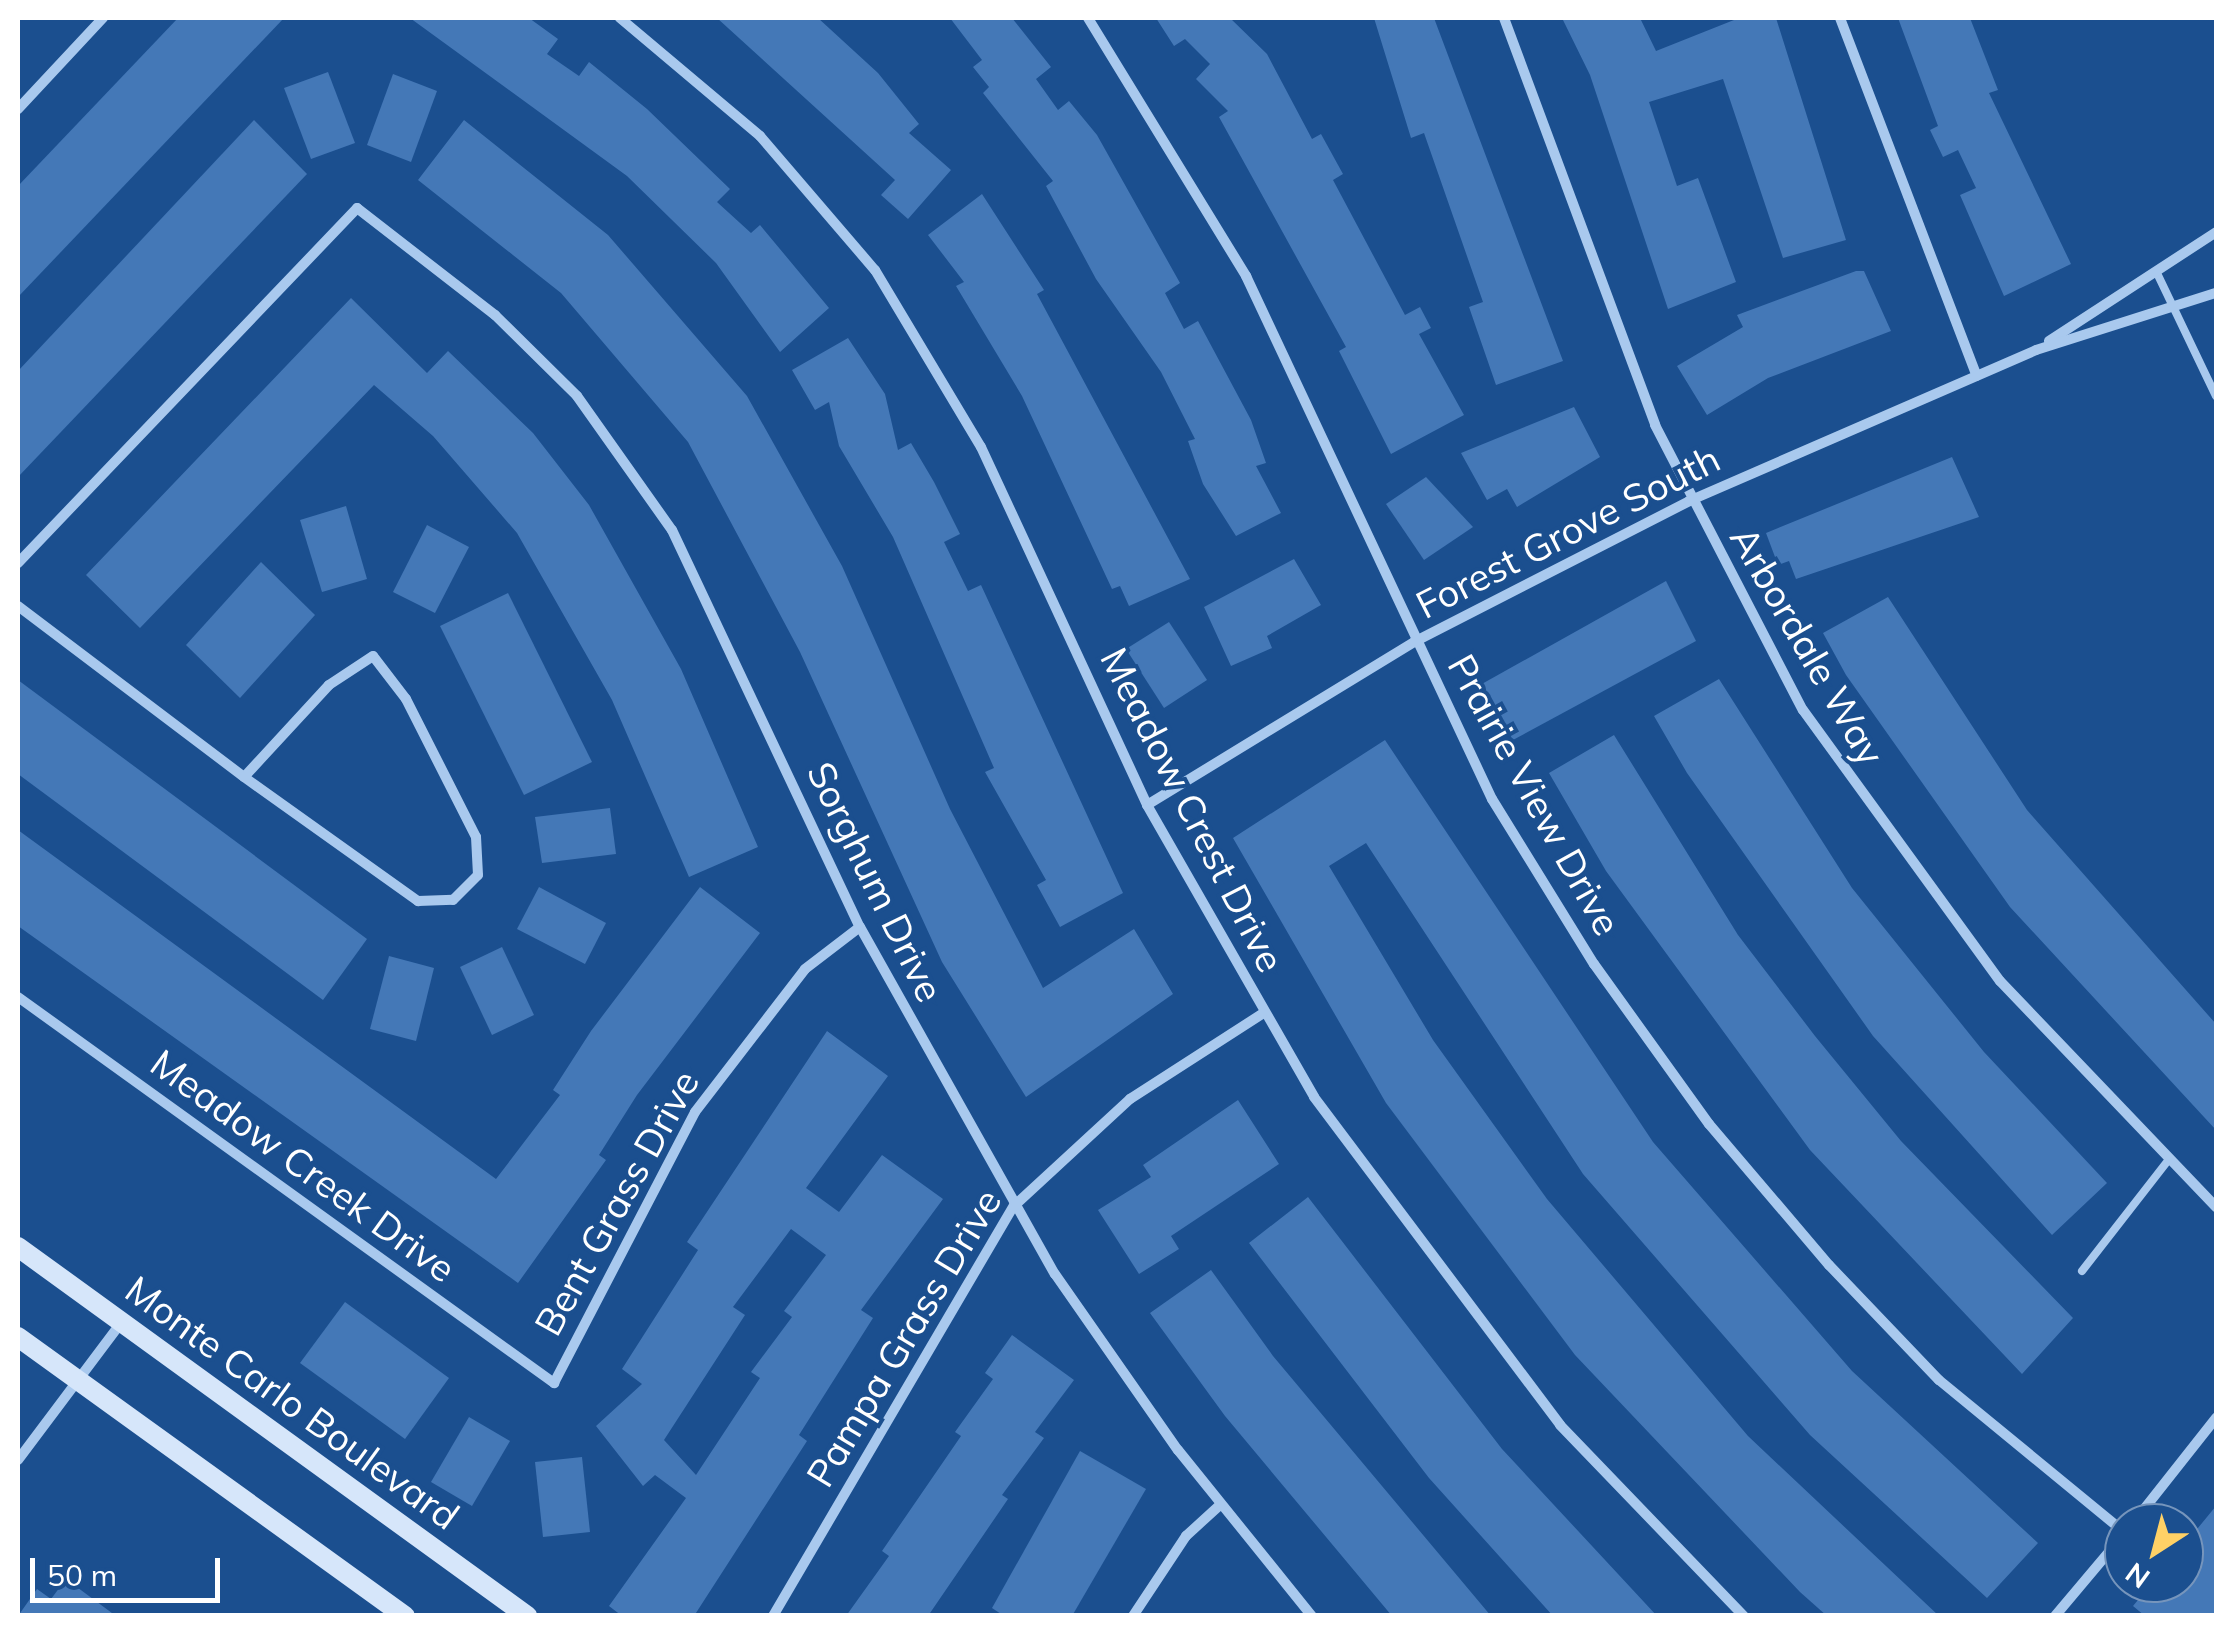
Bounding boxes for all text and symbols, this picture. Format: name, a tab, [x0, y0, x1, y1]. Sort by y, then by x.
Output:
street label: Forest Grove South	[1409, 436, 1727, 628]
street label: Arbordale Way	[1720, 519, 1894, 773]
street label: Meadow Crest Drive	[1091, 641, 1293, 979]
street label: Prairie View Drive	[1438, 647, 1630, 943]
street label: Sorghum Drive	[797, 755, 953, 1009]
street label: Meadow Creek Drive	[142, 1040, 464, 1292]
street label: Bent Grass Drive	[525, 1063, 709, 1343]
street label: Pampa Grass Drive	[797, 1181, 1011, 1495]
street label: Monte Carlo Boulevard	[116, 1267, 468, 1539]
north arrow	[2104, 1503, 2204, 1603]
scale bar	[35, 1538, 225, 1600]
text: 50 m	[47, 1556, 117, 1594]
text: N	[2118, 1556, 2156, 1596]

